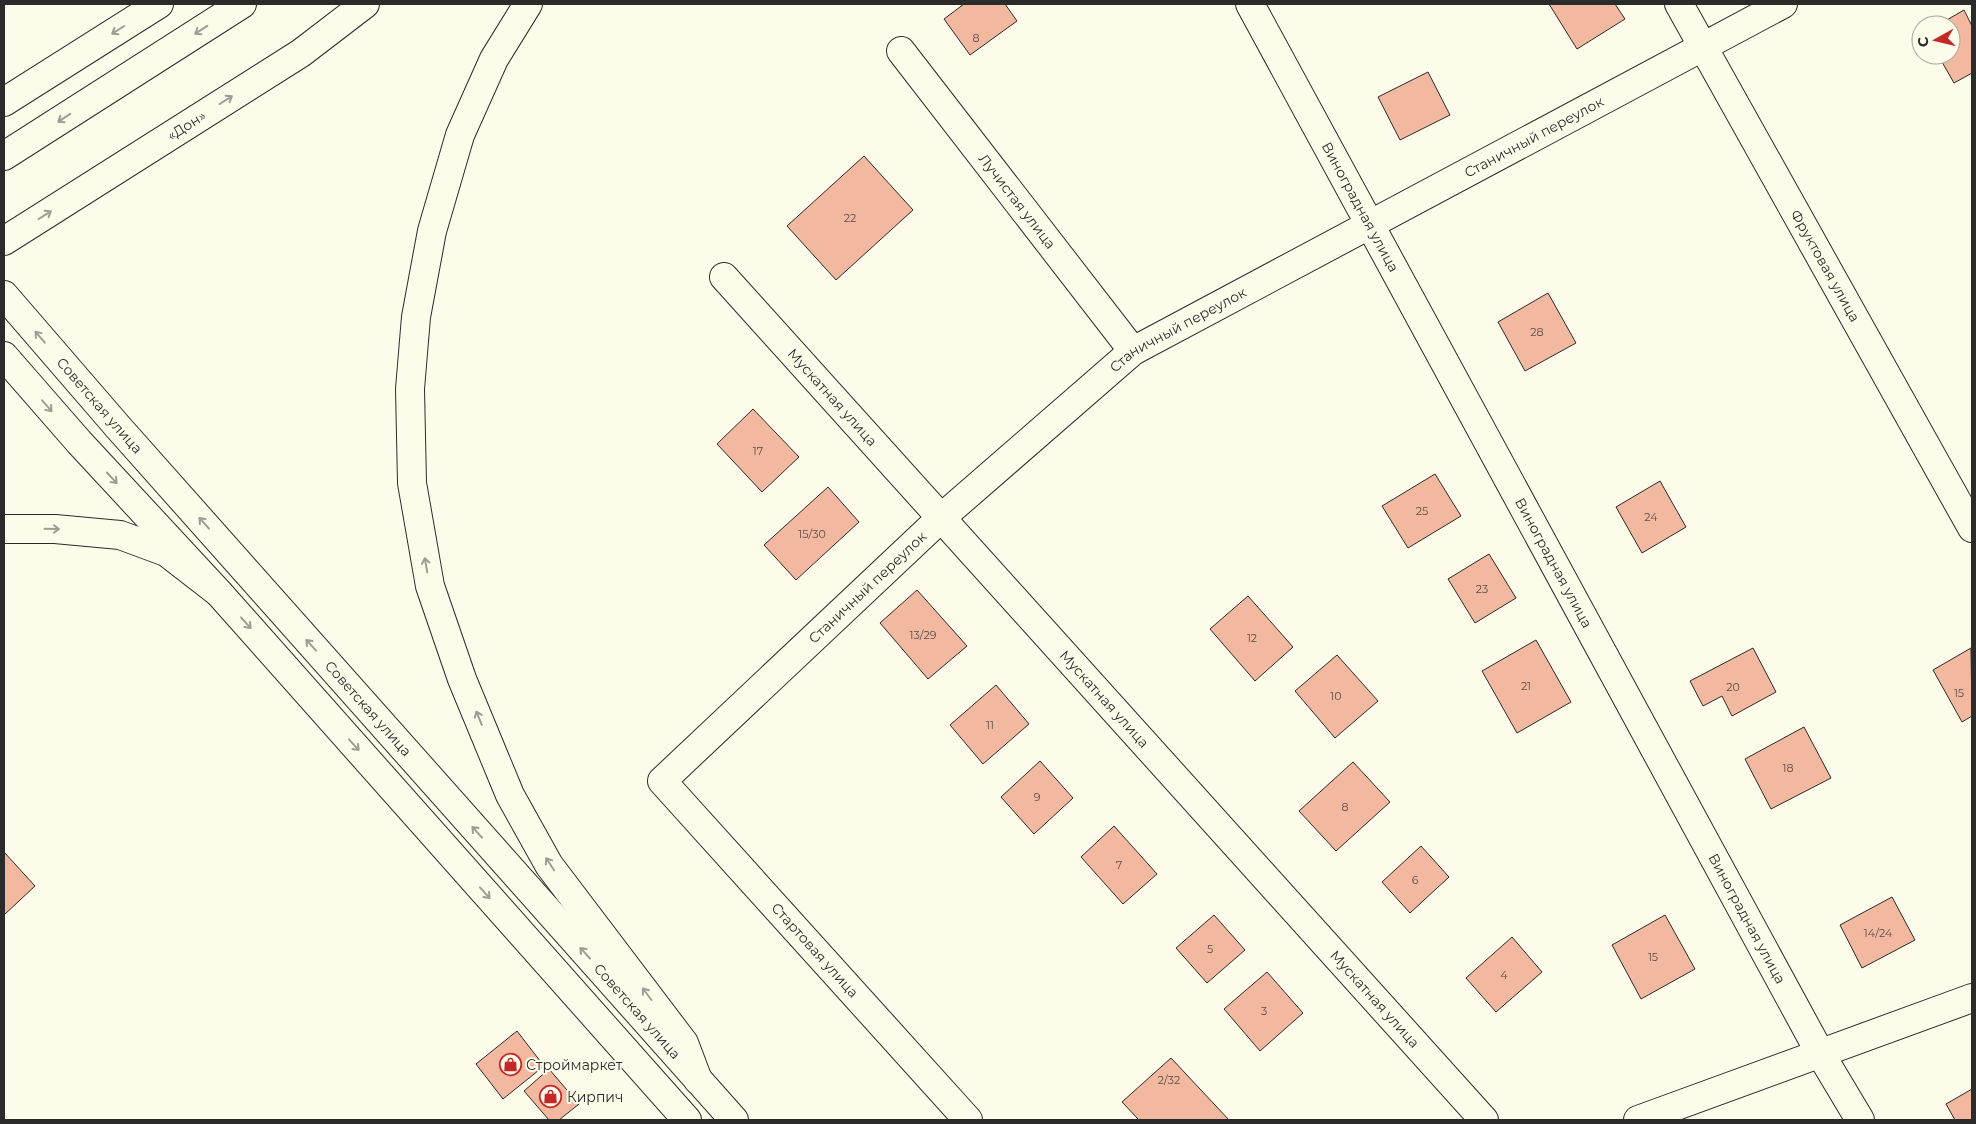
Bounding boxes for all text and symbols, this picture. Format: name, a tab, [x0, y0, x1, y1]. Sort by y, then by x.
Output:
north arrow	[1911, 15, 1961, 65]
one-way arrow	[111, 25, 125, 35]
one-way arrow	[195, 25, 209, 35]
house number: 8	[972, 31, 980, 45]
text: С	[1914, 36, 1933, 48]
street label: Станичный переулок	[1461, 92, 1607, 182]
one-way arrow	[219, 95, 233, 105]
street label: «Дон»	[164, 106, 209, 144]
one-way arrow	[58, 113, 72, 123]
street label: Виноградная улица	[1318, 139, 1403, 275]
street label: Лучистая улица	[975, 150, 1060, 252]
street label: Фруктовая улица	[1787, 207, 1864, 325]
one-way arrow	[38, 210, 52, 221]
house number: 22	[844, 211, 856, 225]
street label: Станичный переулок	[1106, 283, 1249, 376]
house number: 28	[1530, 325, 1544, 339]
one-way arrow	[35, 331, 46, 344]
street label: Мускатная улица	[784, 345, 881, 450]
street label: Советская улица	[53, 354, 146, 457]
one-way arrow	[42, 399, 53, 412]
house number: 17	[753, 444, 763, 458]
one-way arrow	[107, 471, 118, 484]
street label: Виноградная улица	[1511, 495, 1596, 631]
house number: 25	[1416, 504, 1428, 518]
house number: 24	[1644, 510, 1658, 524]
one-way arrow	[198, 517, 209, 530]
one-way arrow	[44, 525, 60, 534]
house number: 15/30	[798, 527, 826, 541]
street label: Станичный переулок	[805, 527, 930, 647]
one-way arrow	[421, 557, 431, 573]
house number: 23	[1476, 582, 1488, 596]
one-way arrow	[240, 617, 252, 630]
house number: 13/29	[910, 628, 937, 642]
house number: 12	[1247, 631, 1257, 645]
one-way arrow	[306, 638, 317, 651]
street label: Мускатная улица	[1056, 646, 1153, 751]
street label: Советская улица	[321, 657, 415, 760]
house number: 21	[1521, 679, 1531, 693]
house number: 20	[1726, 680, 1740, 694]
house number: 15	[1954, 686, 1964, 700]
house number: 10	[1330, 689, 1342, 703]
one-way arrow	[473, 711, 483, 726]
house number: 11	[986, 718, 994, 732]
one-way arrow	[348, 738, 360, 751]
house number: 18	[1783, 761, 1794, 775]
house number: 9	[1034, 790, 1041, 804]
house number: 8	[1341, 800, 1349, 814]
one-way arrow	[471, 825, 483, 838]
street label: Виноградная улица	[1704, 850, 1790, 987]
one-way arrow	[544, 858, 554, 872]
house number: 7	[1116, 858, 1122, 872]
house number: 6	[1412, 873, 1419, 887]
one-way arrow	[479, 886, 491, 899]
street label: Стартовая улица	[768, 899, 862, 1001]
house number: 14/24	[1864, 926, 1893, 940]
house number: 5	[1207, 942, 1213, 956]
street label: Мускатная улица	[1326, 946, 1423, 1051]
one-way arrow	[579, 947, 591, 960]
house number: 15	[1648, 950, 1658, 964]
street label: Советская улица	[590, 960, 684, 1063]
house number: 4	[1500, 968, 1508, 982]
one-way arrow	[642, 988, 653, 1001]
house number: 3	[1261, 1004, 1267, 1018]
shop icon: Строймаркет	[498, 1053, 522, 1077]
place label: Строймаркет	[526, 1056, 623, 1074]
house number: 2/32	[1158, 1073, 1180, 1087]
shop icon: Кирпич	[539, 1085, 563, 1109]
place label: Кирпич	[567, 1088, 623, 1106]

